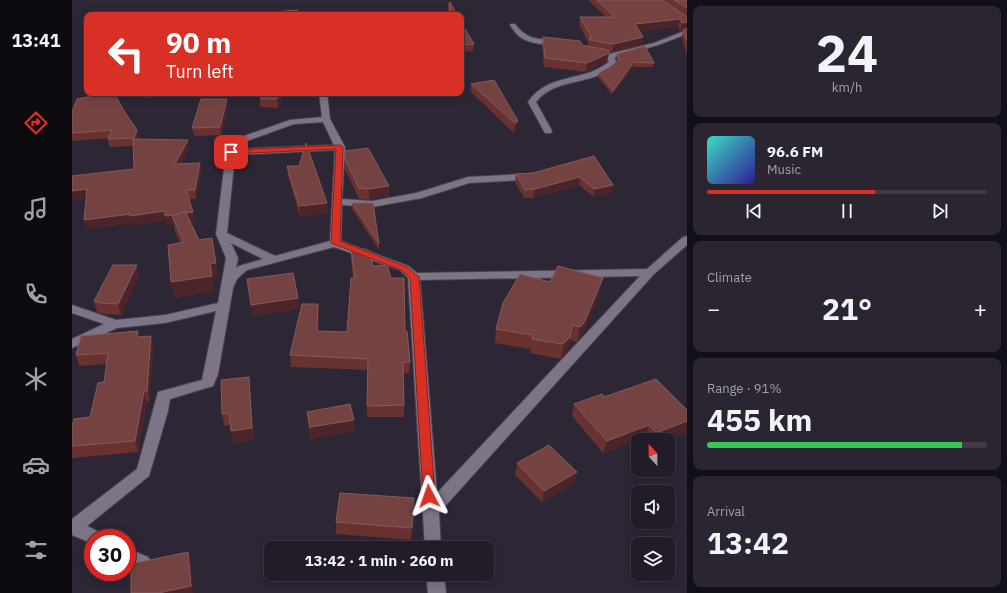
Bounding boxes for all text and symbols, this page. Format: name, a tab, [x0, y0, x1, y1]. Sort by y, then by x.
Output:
text: 24	[816, 19, 878, 86]
text: 90 m	[166, 24, 231, 61]
icon: left	[100, 28, 152, 80]
text: 13:41	[11, 29, 61, 52]
text: Turn left	[166, 60, 234, 83]
text: km/h	[832, 79, 862, 96]
icon: directions	[22, 109, 50, 137]
pin	[214, 135, 248, 169]
icon: arrive	[220, 141, 242, 163]
text: 96.6 FM	[767, 142, 823, 161]
text: Music	[767, 161, 801, 178]
icon: music	[22, 195, 50, 223]
icon: previous	[743, 200, 765, 222]
icon: pause	[836, 200, 858, 222]
icon: next	[929, 200, 951, 222]
text: Climate	[707, 269, 752, 286]
icon: phone	[22, 280, 50, 308]
text: 21°	[822, 289, 872, 328]
text: −	[707, 294, 720, 323]
text: +	[974, 294, 987, 323]
icon: climate	[22, 365, 50, 393]
text: Range · 91%	[707, 380, 781, 397]
text: 455 km	[707, 400, 812, 439]
north arrow	[631, 433, 675, 477]
map controls	[631, 433, 675, 581]
icon: car	[22, 451, 50, 479]
position arrow	[408, 475, 450, 517]
button: sound	[631, 485, 675, 529]
text: Arrival	[707, 503, 745, 520]
text: 13:42	[707, 523, 789, 562]
speed limit sign: 30	[84, 529, 136, 581]
icon: filters	[22, 536, 50, 564]
button: layers	[631, 537, 675, 581]
text: 13:42 · 1 min · 260 m	[305, 551, 453, 570]

